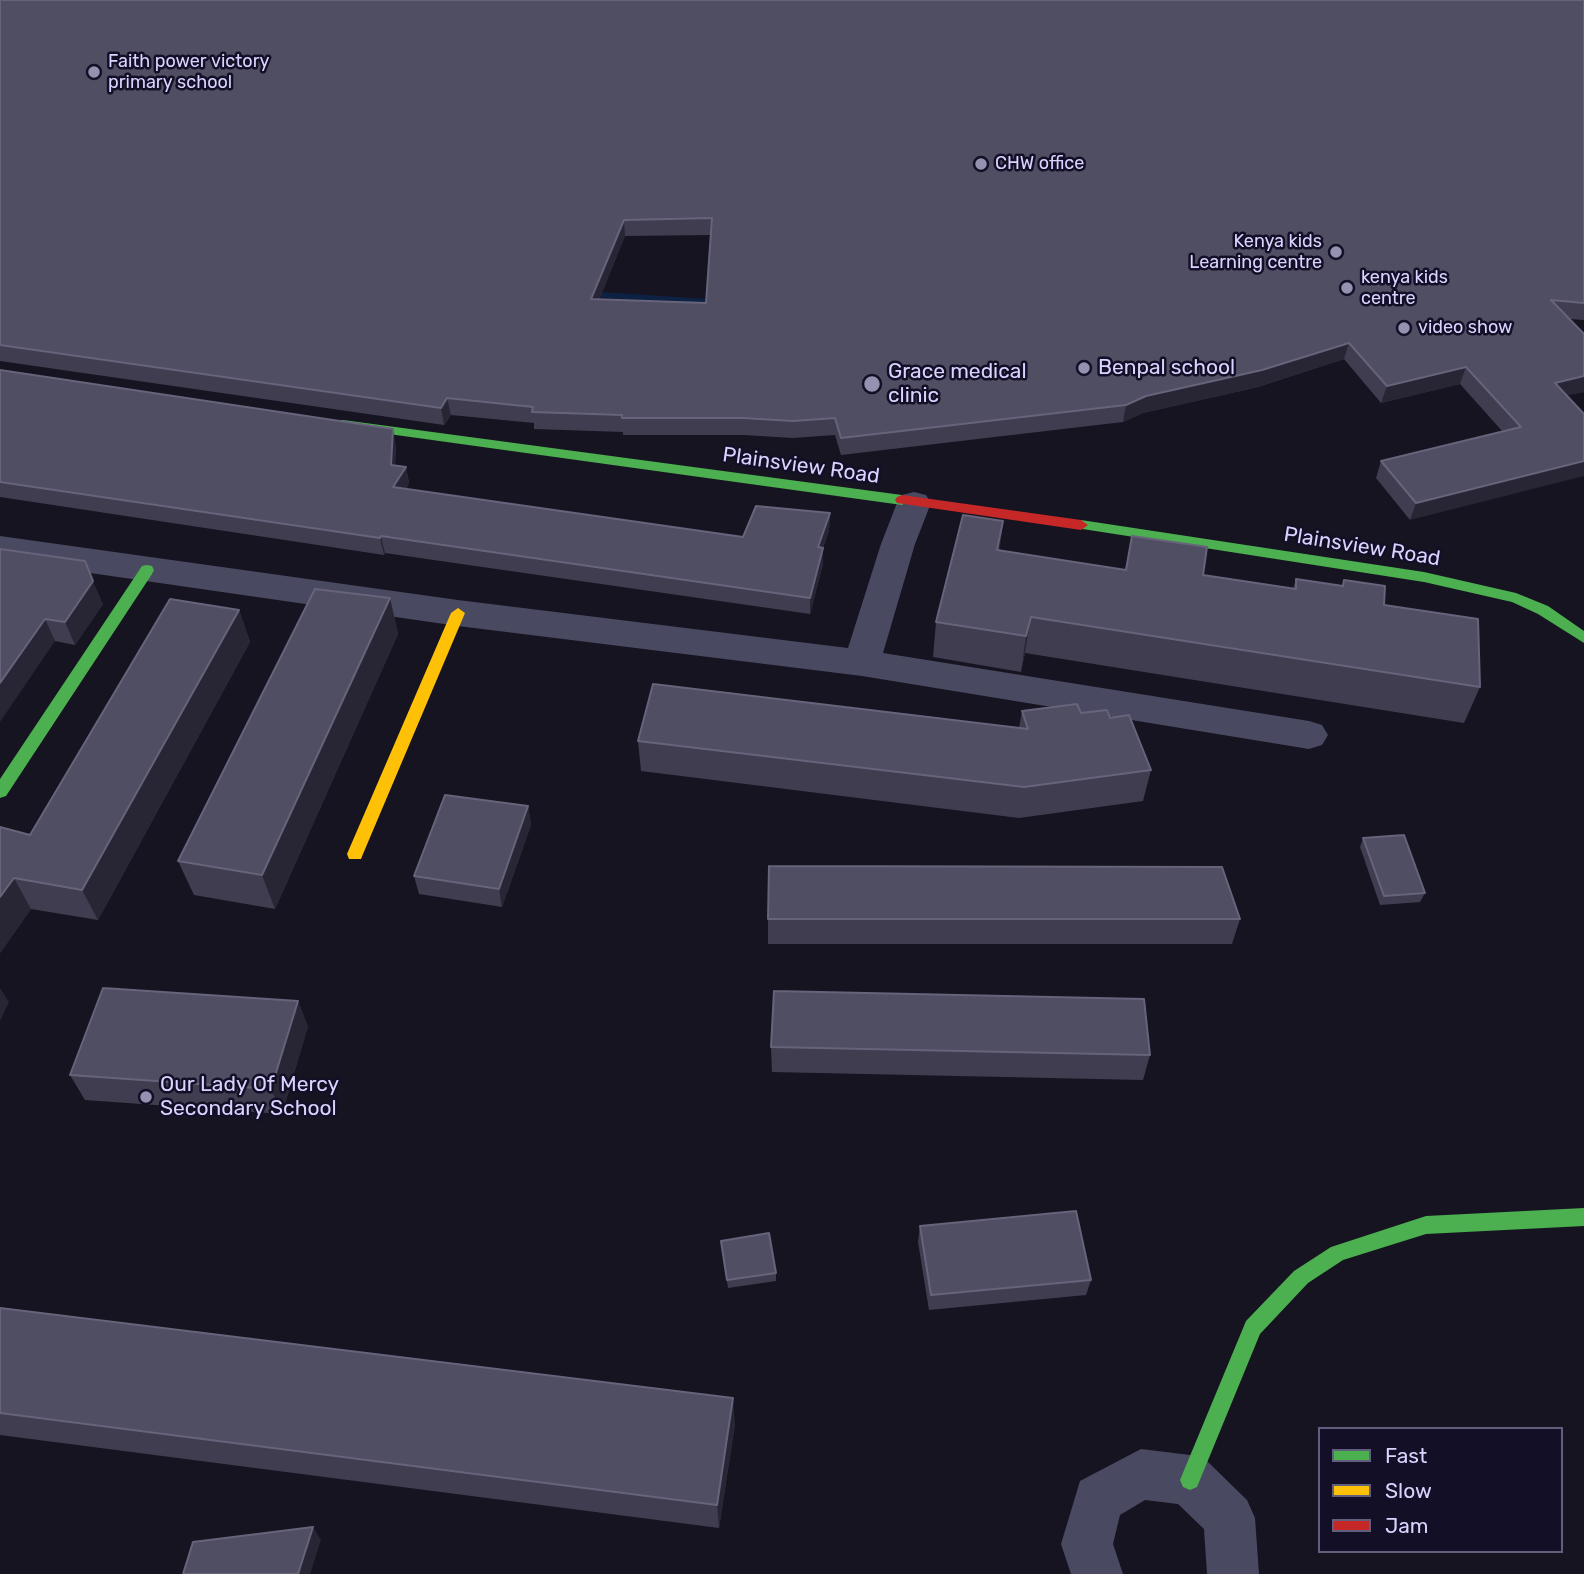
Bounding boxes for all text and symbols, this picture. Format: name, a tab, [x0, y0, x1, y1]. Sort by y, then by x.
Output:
place label: Faith power victory primary school	[108, 51, 269, 94]
marker: Faith power victory primary school	[86, 64, 102, 80]
place label: CHW office	[995, 153, 1084, 175]
marker: CHW office	[973, 156, 989, 172]
place label: Kenya kids Learning centre	[1189, 231, 1322, 274]
marker: Kenya kids Learning centre	[1328, 244, 1344, 260]
place label: kenya kids centre	[1361, 267, 1448, 310]
marker: kenya kids centre	[1339, 280, 1355, 296]
place label: video show	[1418, 317, 1513, 339]
marker: video show	[1396, 320, 1412, 336]
place label: Benpal school	[1098, 355, 1235, 381]
place label: Grace medical clinic	[888, 359, 1026, 409]
marker: Benpal school	[1076, 360, 1092, 376]
marker: Grace medical clinic	[862, 374, 882, 394]
street label: Plainsview Road	[721, 443, 881, 489]
street label: Plainsview Road	[1282, 522, 1442, 572]
place label: Our Lady Of Mercy Secondary School	[160, 1072, 339, 1122]
marker: Our Lady Of Mercy Secondary School	[138, 1089, 154, 1105]
legend	[1318, 1427, 1563, 1553]
text: Fast	[1385, 1443, 1427, 1468]
text: Slow	[1385, 1478, 1432, 1503]
text: Jam	[1385, 1513, 1429, 1538]

